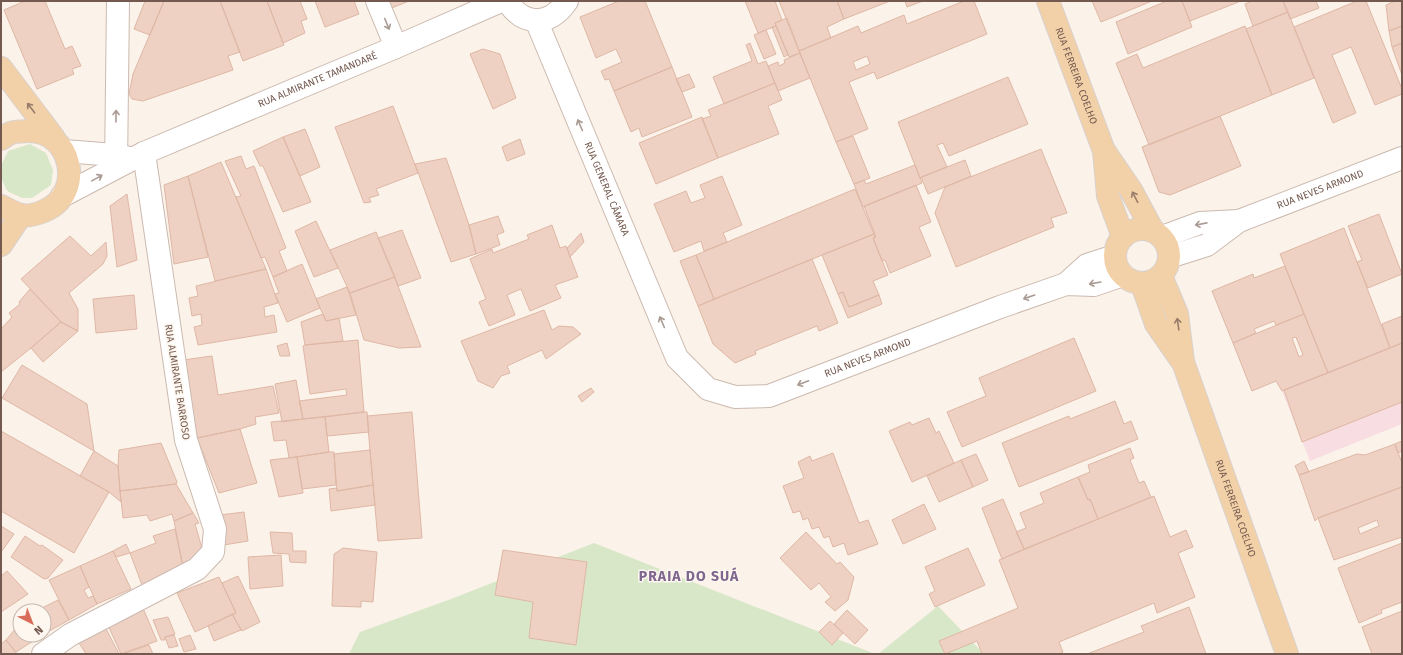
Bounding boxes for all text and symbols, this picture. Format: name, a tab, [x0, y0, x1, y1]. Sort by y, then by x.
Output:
one-way arrow	[384, 18, 391, 30]
street label: RUA FERREIRA COELHO	[1052, 26, 1100, 126]
street label: RUA ALMIRANTE TAMANDARÉ	[256, 48, 379, 110]
one-way arrow	[27, 103, 35, 114]
one-way arrow	[112, 110, 120, 123]
one-way arrow	[576, 119, 583, 131]
street label: RUA GENERAL CÂMARA	[581, 140, 632, 238]
street label: RUA NEVES ARMOND	[1275, 167, 1365, 212]
one-way arrow	[90, 173, 102, 181]
one-way arrow	[1131, 191, 1138, 203]
one-way arrow	[1194, 220, 1207, 228]
one-way arrow	[1089, 280, 1102, 288]
one-way arrow	[1023, 294, 1036, 301]
one-way arrow	[658, 317, 665, 329]
one-way arrow	[1174, 317, 1182, 330]
street label: RUA ALMIRANTE BARROSO	[162, 323, 192, 441]
street label: RUA NEVES ARMOND	[823, 336, 913, 380]
one-way arrow	[797, 379, 809, 387]
street label: RUA FERREIRA COELHO	[1212, 458, 1258, 559]
district label: PRAIA DO SUÁ	[639, 567, 739, 585]
north arrow	[12, 603, 52, 643]
text: N	[31, 623, 45, 637]

